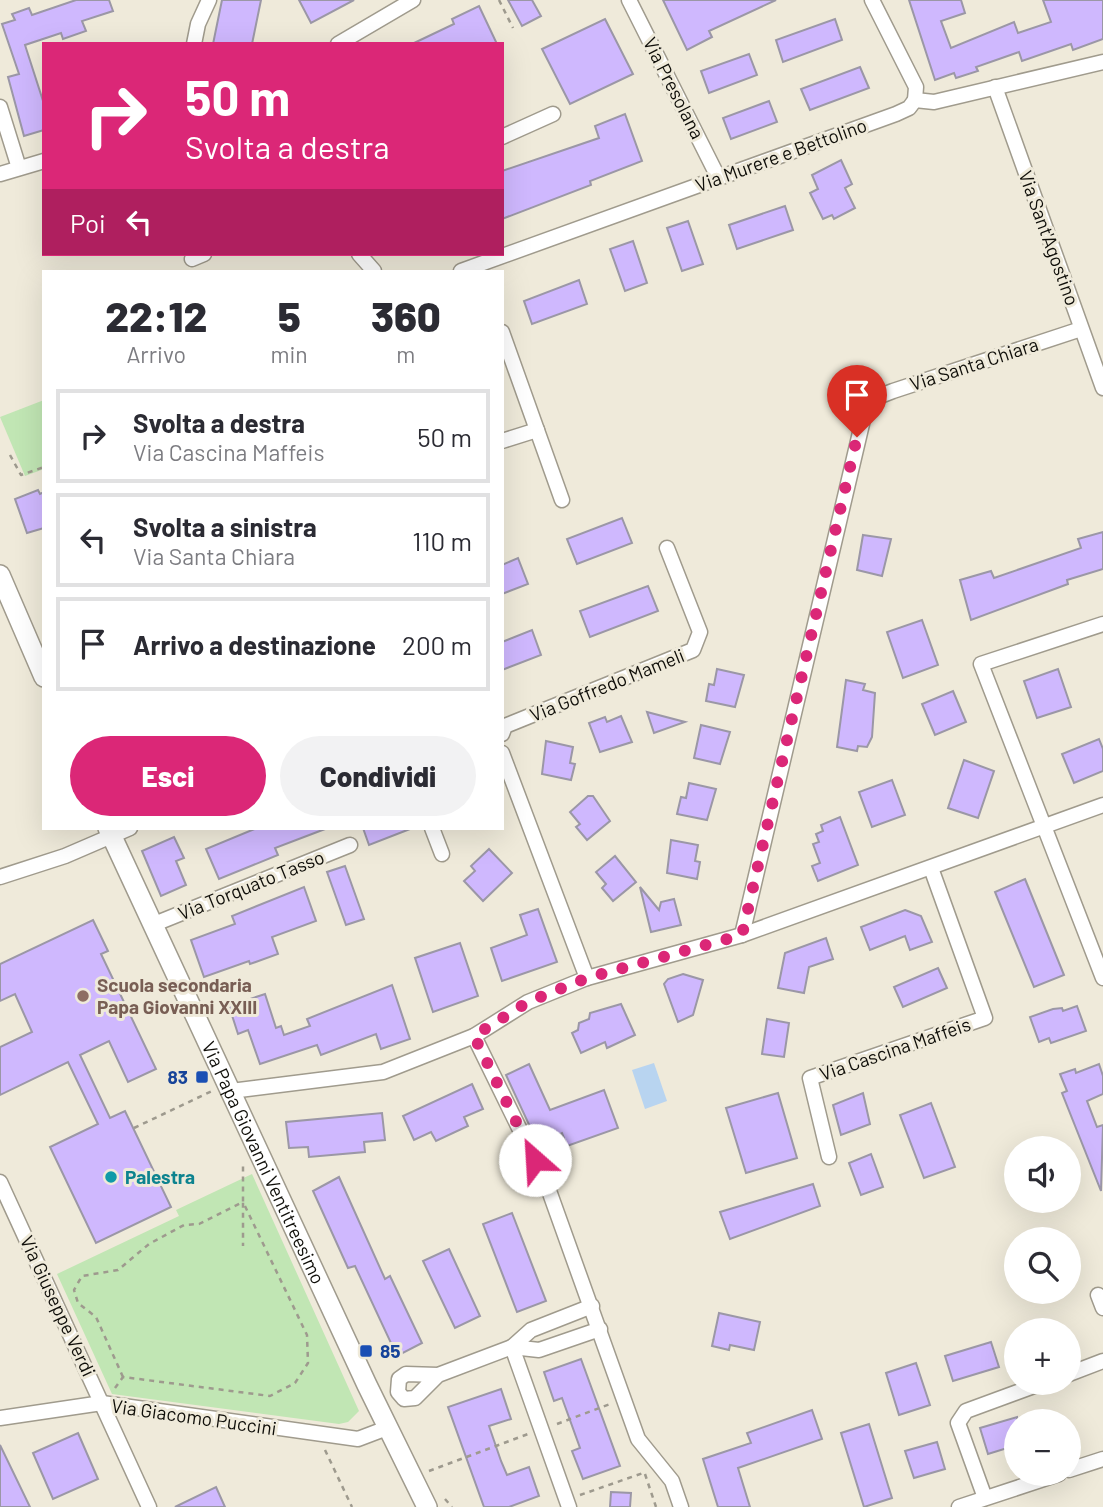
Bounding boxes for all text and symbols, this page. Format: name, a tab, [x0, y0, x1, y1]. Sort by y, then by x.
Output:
street label: Via Presolana	[639, 33, 710, 142]
text: 50 m	[185, 67, 290, 126]
icon: right	[70, 70, 161, 161]
street label: Via Murere e Bettolino	[692, 113, 870, 196]
text: Svolta a destra	[185, 127, 389, 165]
street label: Via Sant'Agostino	[1014, 167, 1085, 308]
icon: left	[120, 203, 158, 241]
text: Poi	[70, 207, 106, 238]
text: 22:12	[105, 290, 207, 340]
text: 5	[278, 290, 301, 340]
text: 360	[371, 290, 441, 340]
street label: Via Santa Chiara	[907, 332, 1041, 395]
text: Arrivo	[126, 340, 186, 368]
text: min	[270, 340, 308, 368]
text: m	[396, 340, 415, 368]
pin	[827, 365, 887, 437]
icon: arrive	[838, 376, 876, 414]
text: Svolta a destra	[133, 407, 305, 438]
icon: right	[74, 417, 112, 455]
text: 50 m	[417, 421, 472, 452]
text: Via Cascina Maffeis	[133, 438, 325, 466]
text: Svolta a sinistra	[133, 511, 317, 542]
icon: left	[74, 521, 112, 559]
text: 110 m	[412, 525, 472, 556]
text: Via Santa Chiara	[133, 542, 295, 570]
icon: arrive	[74, 625, 112, 663]
text: Arrivo a destinazione	[133, 629, 376, 660]
text: 200 m	[402, 629, 472, 660]
street label: Via Goffredo Mameli	[526, 643, 687, 726]
button: Esci	[70, 736, 266, 816]
button: Condividi	[280, 736, 476, 816]
street label: Via Torquato Tasso	[174, 845, 327, 924]
place label: Scuola secondaria Papa Giovanni XXIII	[97, 973, 257, 1018]
marker: Scuola secondaria Papa Giovanni XXIII	[75, 988, 91, 1004]
street label: Via Cascina Maffeis	[816, 1012, 973, 1085]
street label: Via Papa Giovanni Ventitreesimo	[198, 1037, 330, 1287]
place label: 83	[167, 1065, 188, 1088]
marker: 83	[194, 1069, 210, 1085]
position arrow	[498, 1123, 572, 1197]
map controls	[1004, 1136, 1081, 1486]
button: sound	[1004, 1136, 1081, 1213]
place label: Palestra	[125, 1165, 195, 1188]
marker: Palestra	[103, 1169, 119, 1185]
button: search	[1004, 1227, 1081, 1304]
street label: Via Giuseppe Verdi	[16, 1232, 101, 1380]
button: +	[1004, 1318, 1081, 1395]
place label: 85	[380, 1339, 401, 1362]
marker: 85	[358, 1343, 374, 1359]
street label: Via Giacomo Puccini	[110, 1394, 278, 1439]
button: −	[1004, 1409, 1081, 1486]

